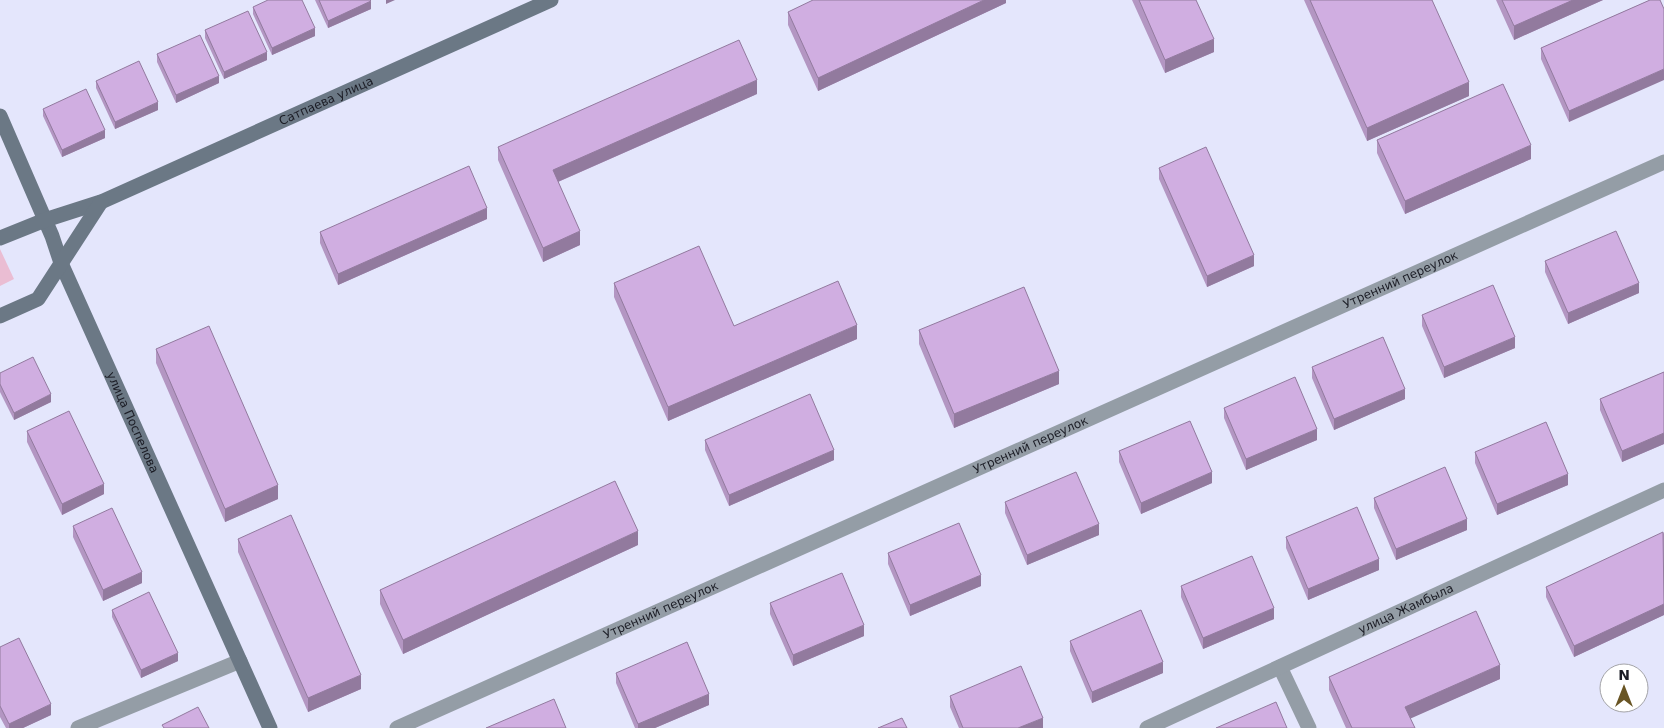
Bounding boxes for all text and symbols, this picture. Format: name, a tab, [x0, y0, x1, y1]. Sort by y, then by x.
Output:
street label: Сатпаева улица	[277, 74, 375, 128]
street label: Утренний переулок	[1341, 248, 1460, 311]
street label: улица Поспелова	[104, 370, 162, 475]
street label: Утренний переулок	[971, 413, 1090, 477]
street label: Утренний переулок	[601, 578, 720, 642]
street label: улица Жамбыла	[1356, 581, 1456, 637]
north arrow	[1599, 663, 1649, 713]
text: N	[1618, 667, 1630, 683]

